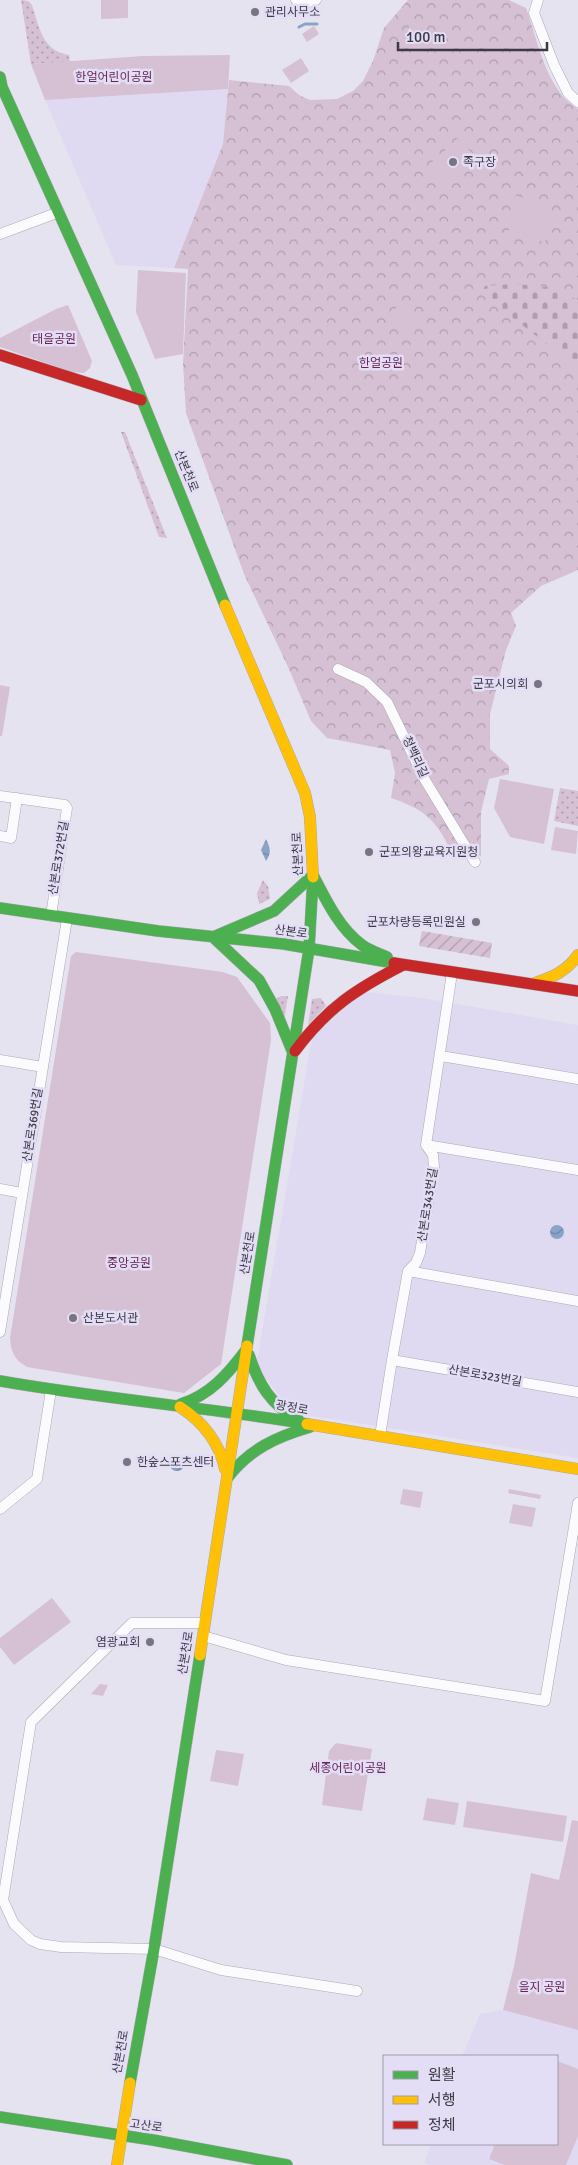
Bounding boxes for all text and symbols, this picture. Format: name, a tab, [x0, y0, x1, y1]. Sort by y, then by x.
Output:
place label: 관리사무소	[265, 5, 320, 20]
marker: 관리사무소	[249, 6, 261, 18]
scale bar	[398, 20, 547, 52]
text: 100 m	[406, 28, 446, 46]
park label: 한얼어린이공원	[75, 70, 153, 85]
place label: 족구장	[463, 155, 496, 170]
marker: 족구장	[447, 156, 459, 168]
park label: 태을공원	[32, 332, 76, 347]
park label: 한얼공원	[359, 356, 403, 371]
street label: 산본천로	[171, 448, 201, 494]
place label: 군포시의회	[473, 677, 528, 692]
marker: 군포시의회	[532, 678, 544, 690]
street label: 청백리길	[399, 734, 431, 780]
street label: 산본로372번길	[46, 820, 72, 896]
street label: 산본천로	[290, 832, 306, 876]
place label: 군포의왕교육지원청	[379, 845, 478, 860]
marker: 군포의왕교육지원청	[363, 846, 375, 858]
place label: 군포차량등록민원실	[367, 915, 466, 930]
marker: 군포차량등록민원실	[470, 916, 482, 928]
street label: 산본로	[274, 922, 308, 942]
street label: 산본로369번길	[20, 1087, 46, 1163]
street label: 산본로343번길	[415, 1167, 441, 1243]
street label: 산본천로	[237, 1230, 259, 1276]
park label: 중앙공원	[107, 1256, 151, 1271]
place label: 산본도서관	[83, 1311, 138, 1326]
marker: 산본도서관	[67, 1312, 79, 1324]
street label: 산본로323번길	[447, 1362, 523, 1390]
street label: 광정로	[274, 1398, 310, 1418]
place label: 한숲스포츠센터	[137, 1455, 214, 1470]
marker: 한숲스포츠센터	[121, 1456, 133, 1468]
street label: 산본천로	[175, 1630, 197, 1676]
place label: 염광교회	[96, 1635, 140, 1650]
marker: 염광교회	[144, 1636, 156, 1648]
park label: 세종어린이공원	[309, 1761, 387, 1776]
park label: 을지 공원	[519, 1980, 565, 1995]
street label: 산본천로	[110, 2029, 132, 2075]
legend	[383, 2055, 558, 2145]
text: 원활	[428, 2066, 456, 2084]
text: 서행	[428, 2091, 456, 2109]
street label: 고산로	[129, 2116, 163, 2136]
text: 정체	[428, 2116, 456, 2134]

